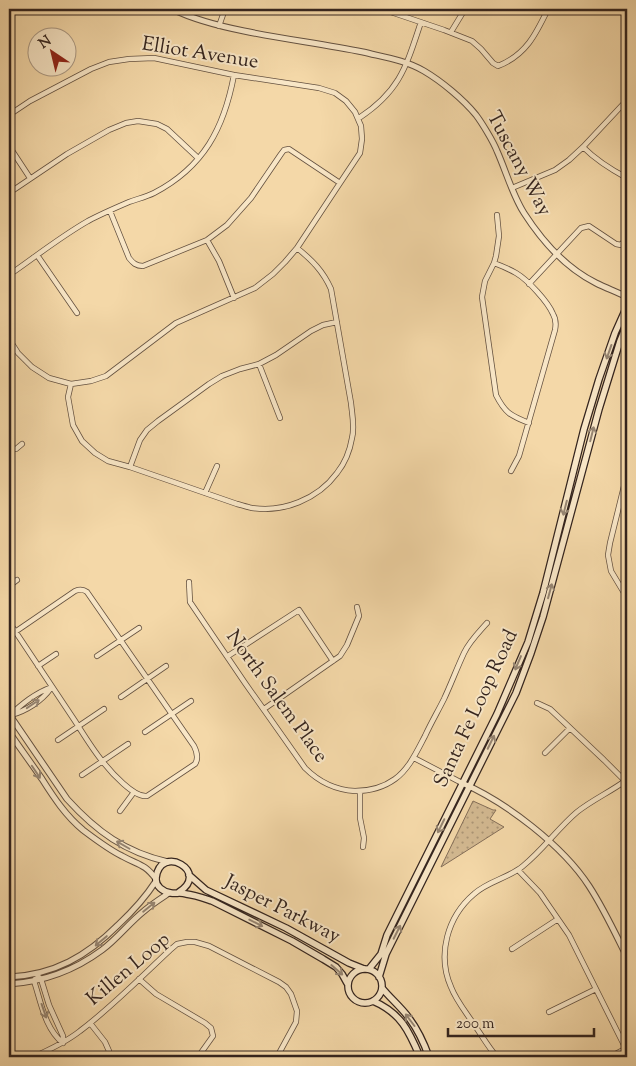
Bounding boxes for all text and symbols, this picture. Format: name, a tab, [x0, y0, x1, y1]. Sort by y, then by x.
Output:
north arrow	[28, 28, 78, 78]
street label: Elliot Avenue	[140, 30, 260, 78]
text: N	[35, 32, 56, 54]
street label: Tuscany Way	[478, 106, 558, 222]
one-way arrow	[604, 343, 613, 359]
one-way arrow	[588, 427, 597, 443]
one-way arrow	[560, 499, 569, 515]
one-way arrow	[546, 584, 556, 600]
street label: North Salem Place	[218, 625, 334, 769]
street label: Santa Fe Loop Road	[428, 625, 526, 793]
one-way arrow	[513, 655, 523, 670]
one-way arrow	[26, 699, 40, 709]
one-way arrow	[487, 735, 497, 750]
one-way arrow	[31, 765, 41, 779]
one-way arrow	[435, 818, 445, 833]
one-way arrow	[116, 840, 131, 850]
street label: Jasper Parkway	[218, 868, 345, 952]
one-way arrow	[142, 901, 155, 912]
one-way arrow	[248, 918, 263, 928]
one-way arrow	[392, 924, 402, 939]
street label: Killen Loop	[81, 926, 177, 1014]
one-way arrow	[95, 936, 108, 947]
one-way arrow	[330, 964, 343, 975]
one-way arrow	[40, 1002, 49, 1018]
scale bar	[448, 1006, 595, 1038]
one-way arrow	[405, 1013, 416, 1026]
text: 200 m	[456, 1014, 495, 1035]

